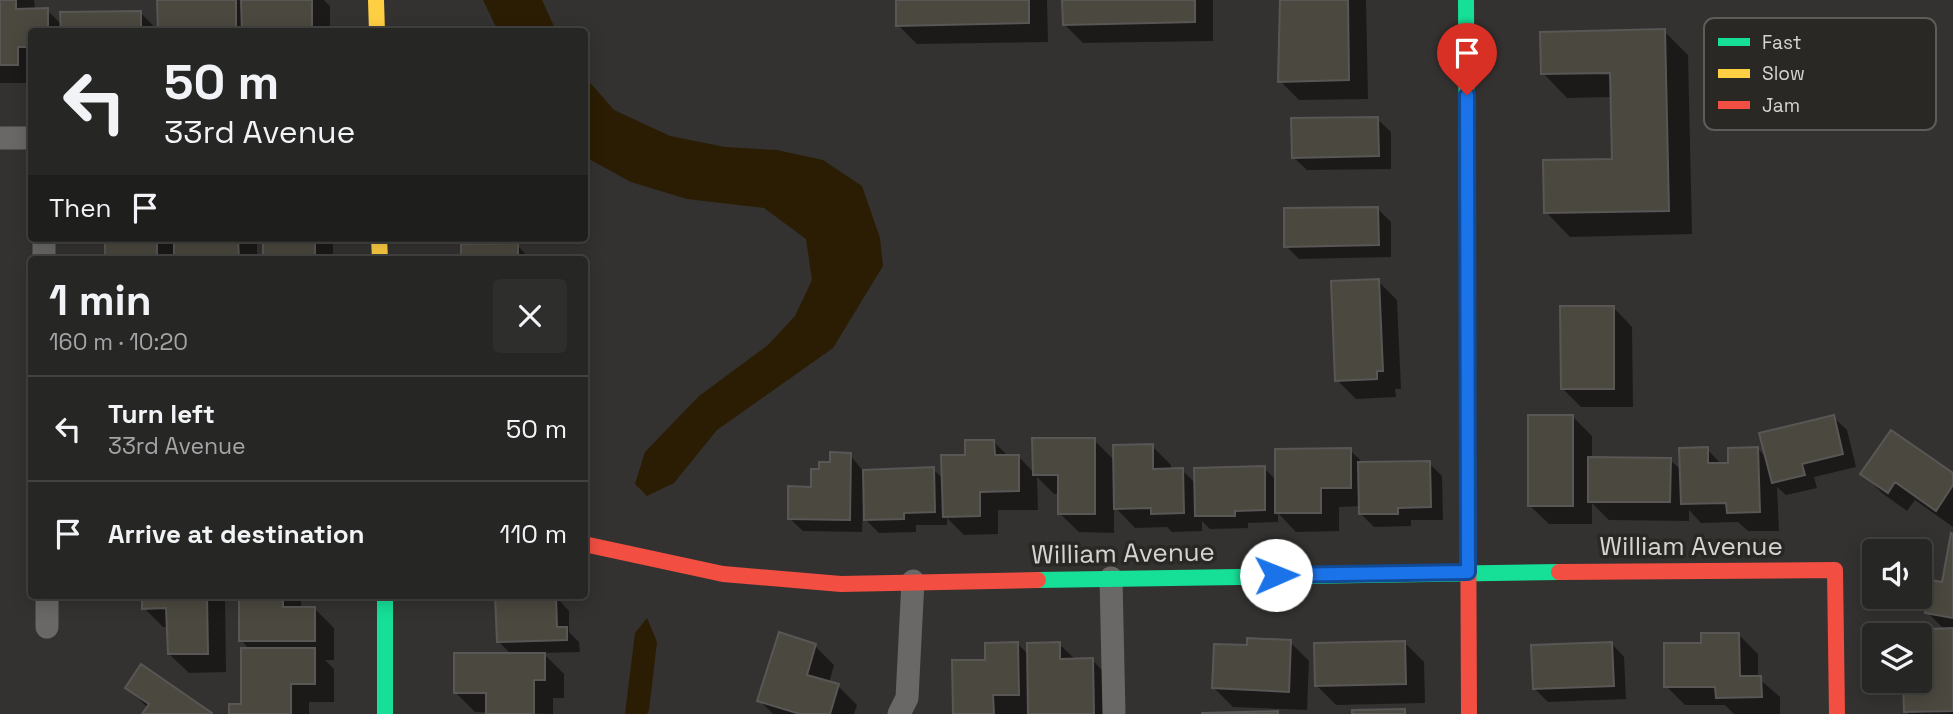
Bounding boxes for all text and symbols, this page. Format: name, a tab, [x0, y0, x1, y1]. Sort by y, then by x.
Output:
legend	[1704, 18, 1936, 130]
pin	[1437, 23, 1497, 95]
text: Fast	[1762, 30, 1802, 55]
icon: arrive	[1448, 34, 1486, 72]
text: 50 m	[164, 51, 279, 113]
icon: left	[49, 56, 140, 147]
text: Slow	[1762, 61, 1805, 86]
text: Jam	[1762, 93, 1800, 118]
text: 33rd Avenue	[164, 112, 356, 152]
icon: arrive	[126, 189, 164, 227]
text: Then	[49, 191, 112, 225]
text: 1 min	[49, 274, 152, 327]
button: close	[493, 279, 567, 353]
text: 160 m · 10:20	[49, 327, 188, 357]
text: Turn left	[108, 397, 215, 431]
icon: left	[49, 410, 87, 448]
text: 50 m	[506, 412, 567, 446]
text: 33rd Avenue	[108, 431, 246, 461]
icon: arrive	[49, 515, 87, 553]
text: Arrive at destination	[108, 517, 365, 551]
text: 110 m	[500, 517, 567, 551]
street label: William Avenue	[1599, 529, 1783, 563]
street label: William Avenue	[1031, 534, 1215, 572]
position arrow	[1239, 538, 1313, 612]
map controls	[1862, 539, 1932, 693]
button: sound	[1862, 539, 1932, 609]
button: layers	[1862, 623, 1932, 693]

